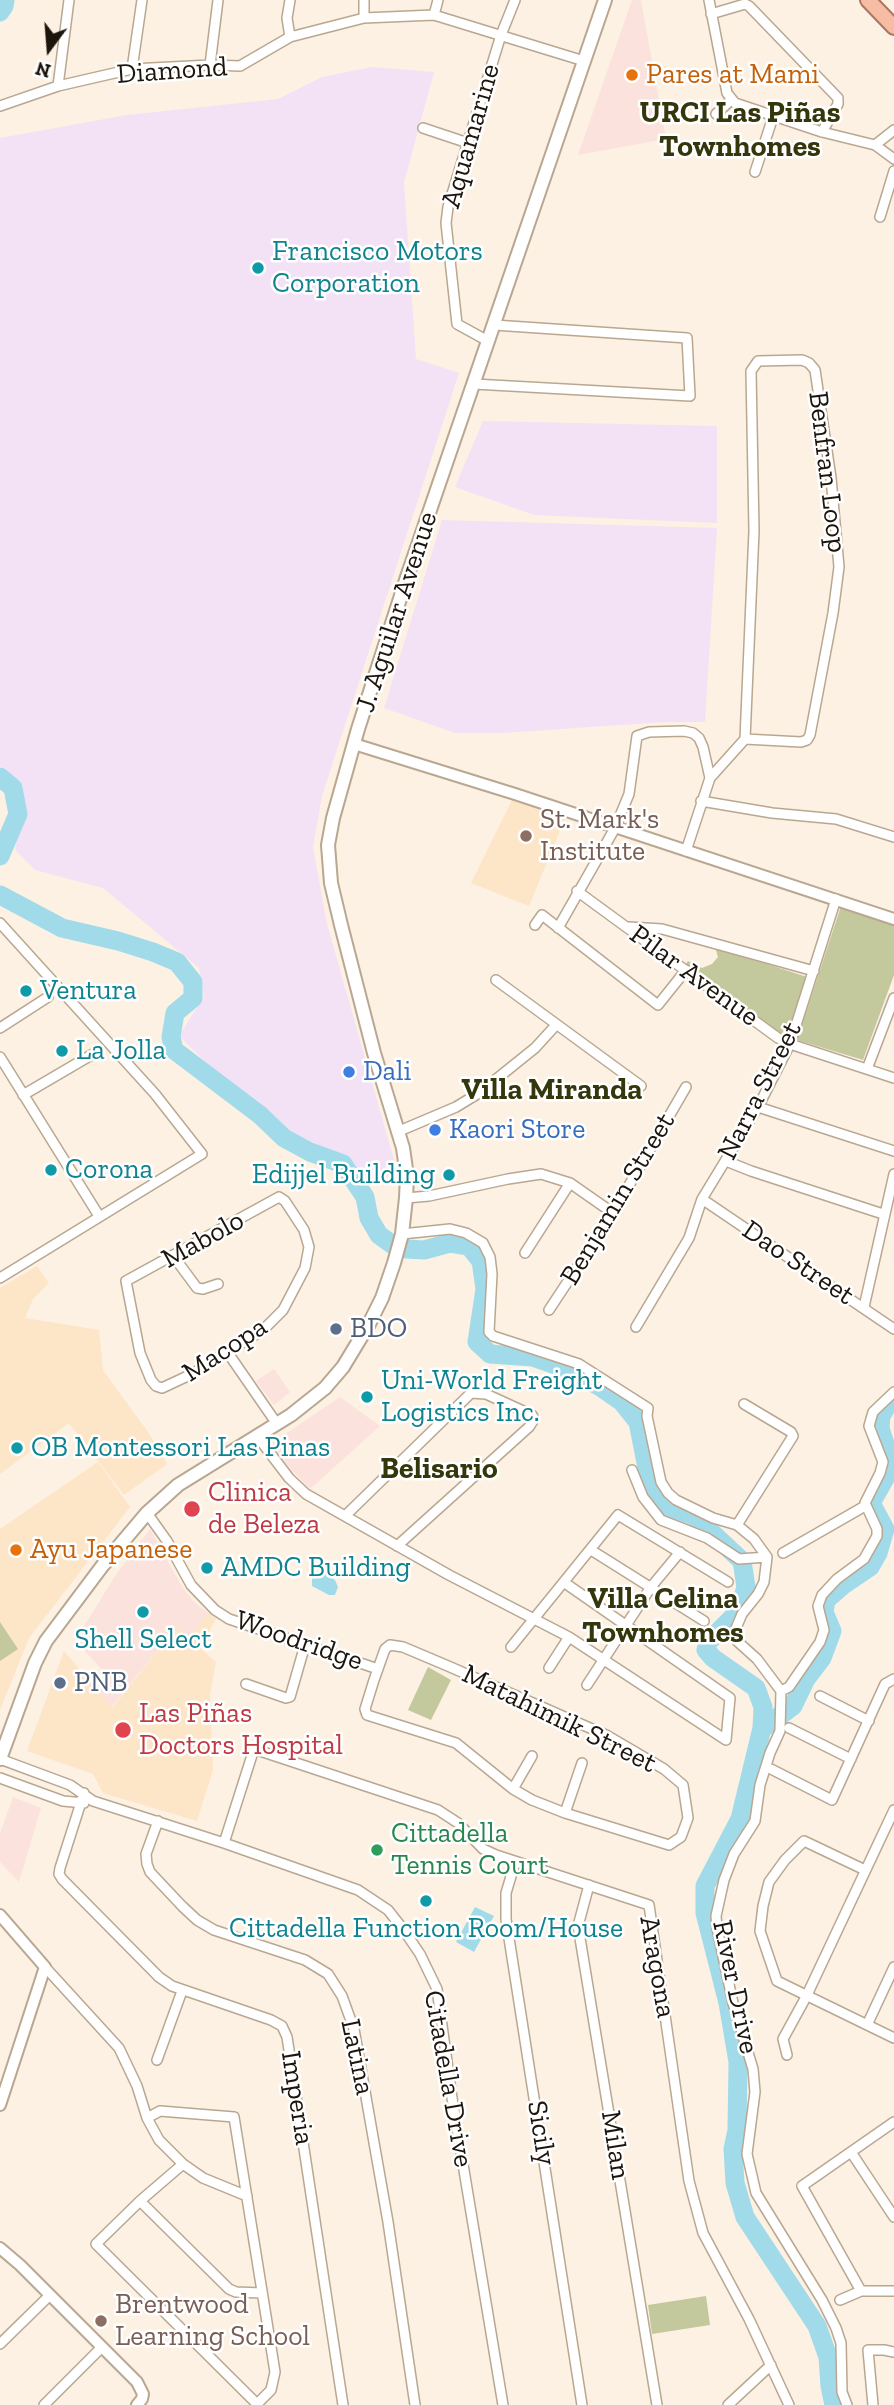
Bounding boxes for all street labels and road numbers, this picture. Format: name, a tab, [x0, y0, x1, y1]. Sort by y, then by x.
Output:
street label: Diamond	[115, 50, 229, 92]
street label: Aquamarine	[434, 60, 508, 212]
street label: Benfran Loop	[800, 389, 854, 555]
street label: J. Aguilar Avenue	[349, 508, 445, 716]
street label: Pilar Avenue	[623, 918, 765, 1034]
street label: Narra Street	[711, 1016, 809, 1166]
street label: Benjamin Street	[553, 1107, 683, 1291]
street label: Mabolo	[156, 1204, 250, 1276]
street label: Dao Street	[736, 1213, 860, 1313]
street label: Macopa	[176, 1310, 274, 1390]
street label: Woodridge	[231, 1604, 367, 1678]
street label: Matahimik Street	[456, 1657, 662, 1781]
street label: Aragona	[632, 1914, 682, 2020]
street label: River Drive	[704, 1917, 766, 2057]
street label: Citadella Drive	[416, 1988, 480, 2170]
street label: Latina	[333, 2016, 381, 2098]
street label: Imperia	[273, 2049, 321, 2147]
street label: Sicily	[519, 2098, 563, 2168]
street label: Milan	[593, 2108, 637, 2182]

